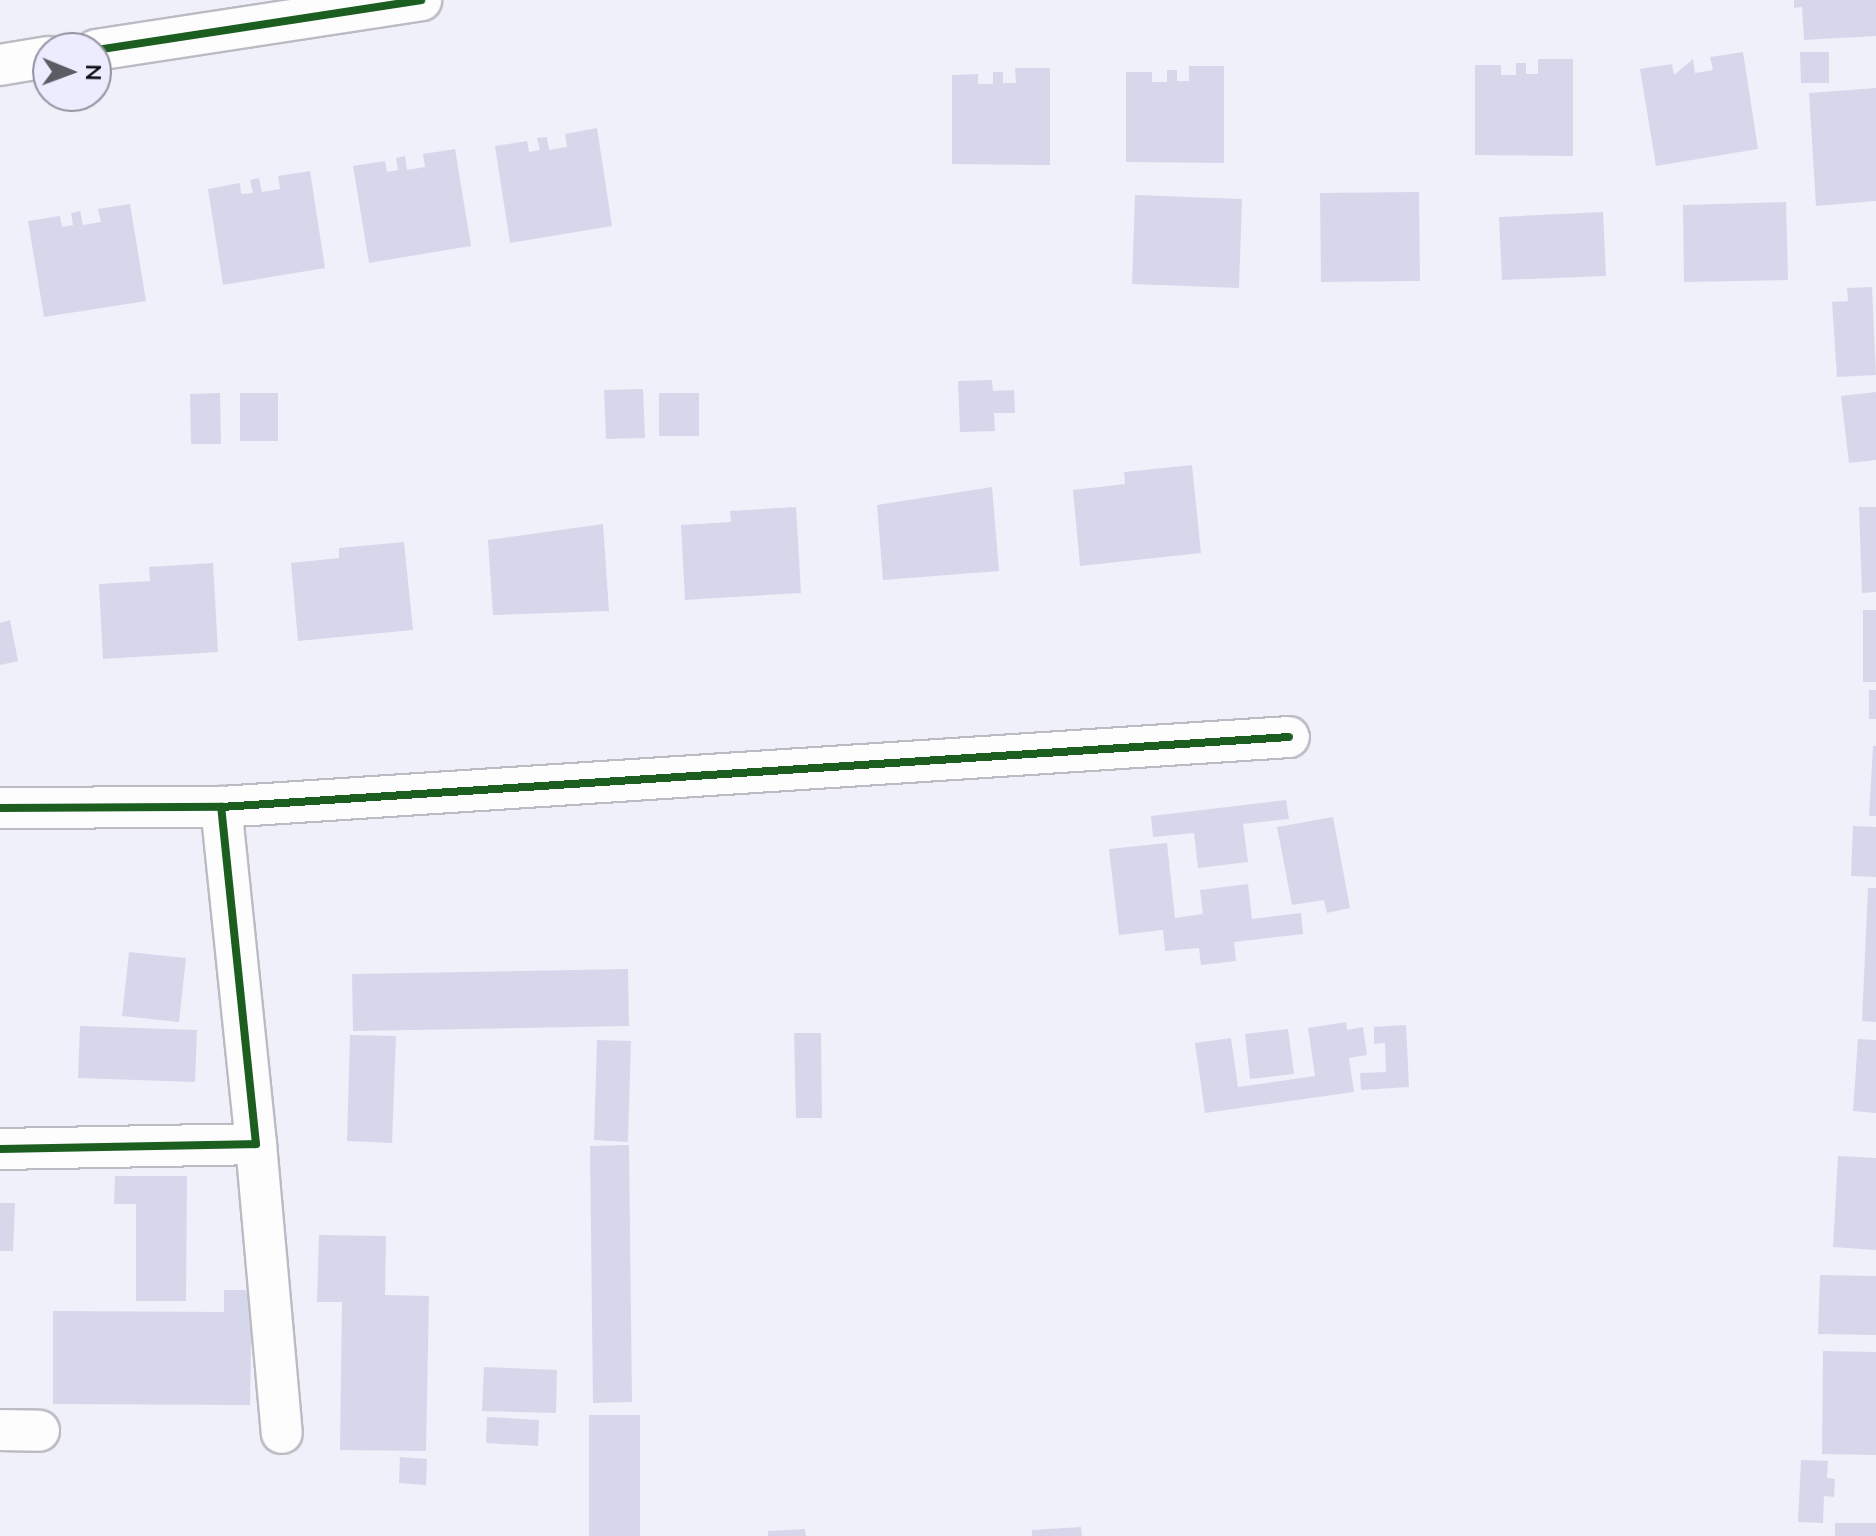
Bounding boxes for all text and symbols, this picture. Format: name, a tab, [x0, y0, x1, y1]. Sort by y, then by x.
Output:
north arrow	[32, 32, 112, 112]
text: N	[80, 64, 108, 81]

